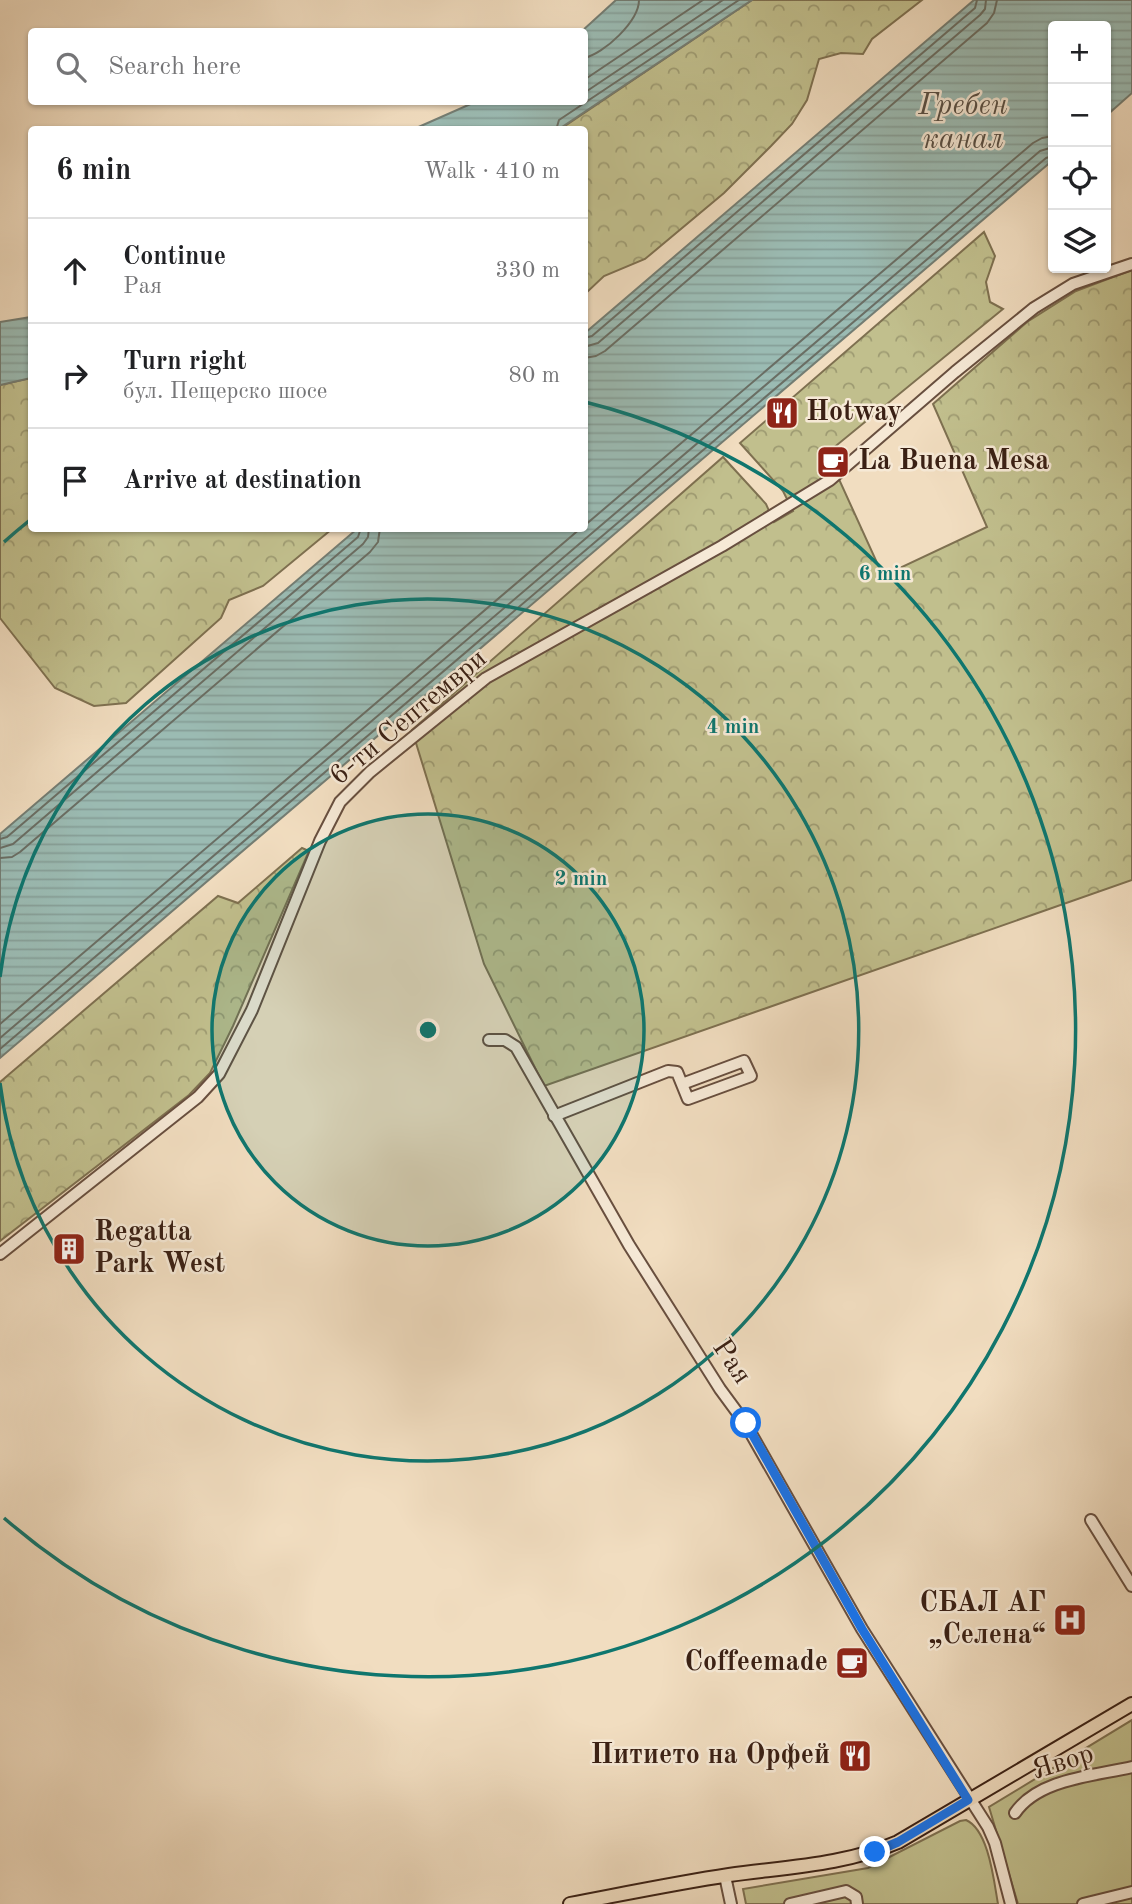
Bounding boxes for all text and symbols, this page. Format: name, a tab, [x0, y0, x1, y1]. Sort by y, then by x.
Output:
map controls	[1048, 21, 1111, 273]
button: +	[1048, 21, 1111, 84]
search box	[28, 28, 588, 105]
icon: search	[52, 48, 90, 86]
text: Search here	[108, 54, 241, 80]
button: −	[1048, 84, 1111, 147]
water label: Гребен канал	[917, 91, 1008, 155]
button: locate	[1048, 147, 1111, 210]
text: 6 min	[56, 156, 131, 186]
text: Walk · 410 m	[424, 160, 560, 183]
button: layers	[1048, 210, 1111, 273]
text: Continue	[123, 244, 226, 270]
icon: ahead	[56, 252, 94, 290]
text: 330 m	[495, 259, 560, 282]
text: Рая	[123, 275, 162, 298]
text: Turn right	[123, 349, 246, 375]
icon: right	[56, 357, 94, 395]
text: 80 m	[509, 364, 560, 387]
text: бул. Пещерско шосе	[123, 380, 327, 403]
restaurant icon: Hotway	[763, 394, 801, 432]
place label: Hotway	[806, 399, 902, 427]
cafe icon: La Buena Mesa	[814, 443, 852, 481]
place label: La Buena Mesa	[858, 448, 1049, 476]
icon: arrive	[56, 462, 94, 500]
text: Arrive at destination	[123, 468, 362, 494]
text: 6 min	[859, 564, 911, 585]
street label: 6-ти Септември	[325, 645, 493, 791]
text: 4 min	[707, 717, 759, 738]
text: 2 min	[555, 869, 607, 890]
centre of rings	[416, 1018, 440, 1042]
place label: Regatta Park West	[94, 1219, 225, 1279]
building icon: Regatta Park West	[50, 1230, 88, 1268]
street label: Рая	[706, 1335, 756, 1389]
route start	[730, 1407, 761, 1438]
place label: СБАЛ АГ „Селена“	[919, 1589, 1046, 1650]
hospital icon: СБАЛ АГ „Селена“	[1051, 1601, 1089, 1639]
cafe icon: Coffeemade	[833, 1644, 871, 1682]
place label: Coffeemade	[684, 1649, 828, 1677]
restaurant icon: Питието на Орфей	[836, 1737, 874, 1775]
street label: Явор	[1029, 1740, 1097, 1786]
place label: Питието на Орфей	[591, 1741, 830, 1770]
route end	[859, 1836, 890, 1867]

